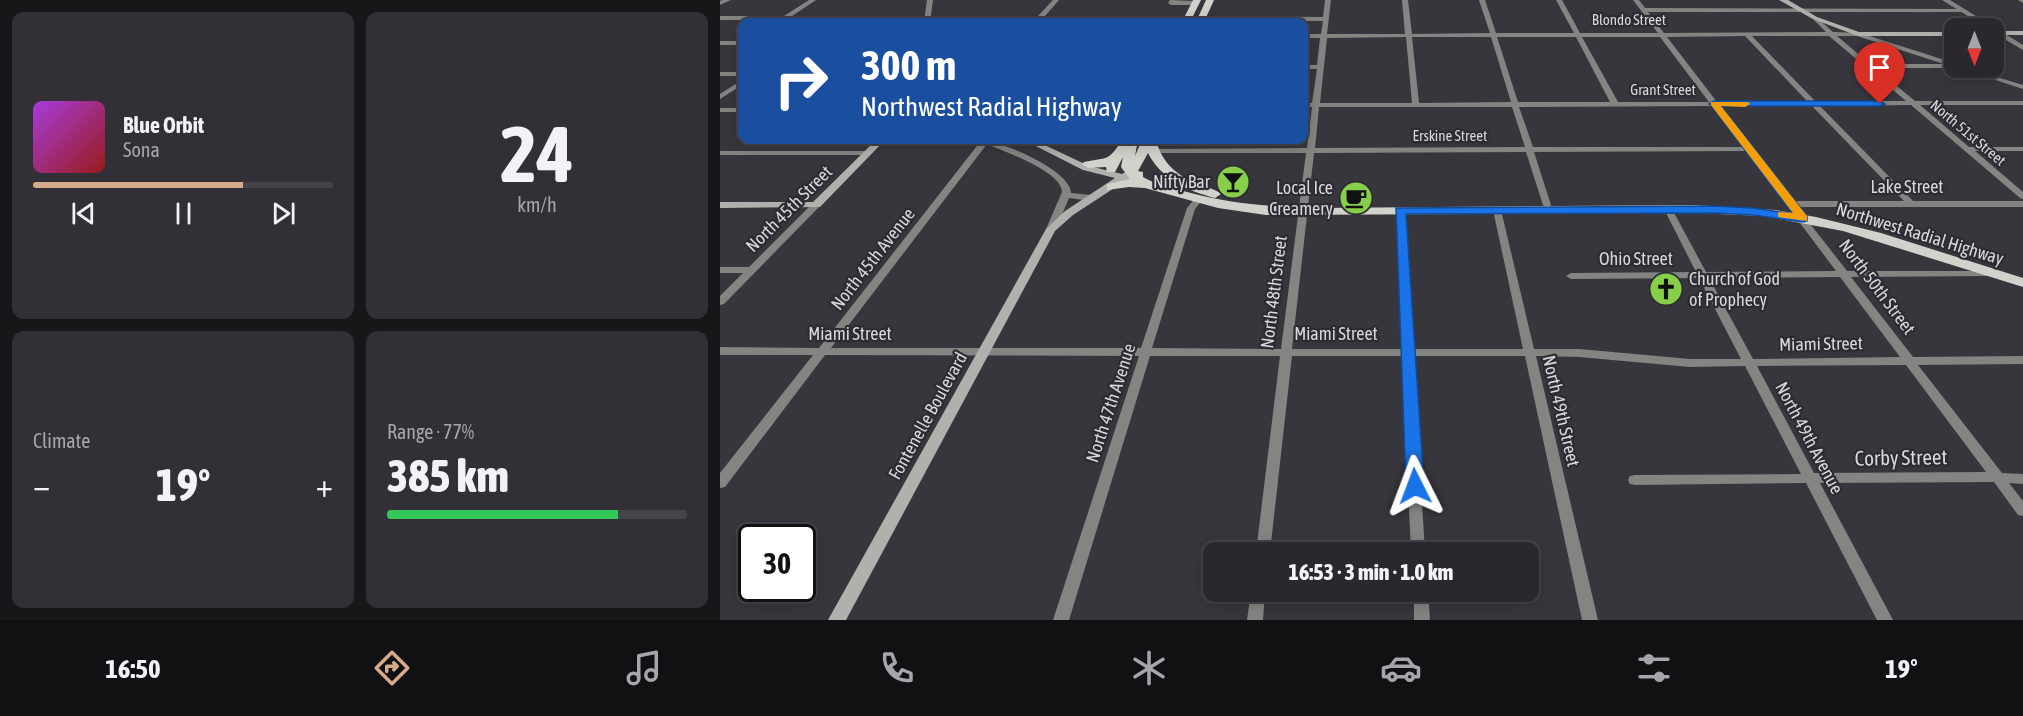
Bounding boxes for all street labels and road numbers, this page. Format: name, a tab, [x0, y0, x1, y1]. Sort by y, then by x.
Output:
street label: Blondo Street	[1592, 11, 1666, 28]
street label: Grant Street	[1630, 81, 1696, 98]
street label: North 51st Street	[1927, 96, 2009, 169]
street label: Erskine Street	[1413, 127, 1487, 144]
street label: North 45th Street	[741, 161, 836, 256]
street label: Lake Street	[1870, 176, 1944, 197]
street label: Northwest Radial Highway	[1834, 198, 2006, 269]
street label: North 45th Avenue	[826, 203, 919, 314]
street label: North 48th Street	[1256, 234, 1291, 349]
street label: North 50th Street	[1835, 235, 1920, 338]
street label: Ohio Street	[1599, 248, 1673, 269]
street label: Miami Street	[808, 323, 892, 344]
street label: Miami Street	[1294, 323, 1378, 344]
street label: Miami Street	[1779, 332, 1863, 355]
street label: North 47th Avenue	[1081, 341, 1140, 465]
street label: Fontenelle Boulevard	[884, 349, 971, 483]
street label: North 49th Street	[1539, 353, 1584, 468]
street label: North 49th Avenue	[1771, 378, 1848, 497]
street label: Corby Street	[1854, 444, 1948, 470]

